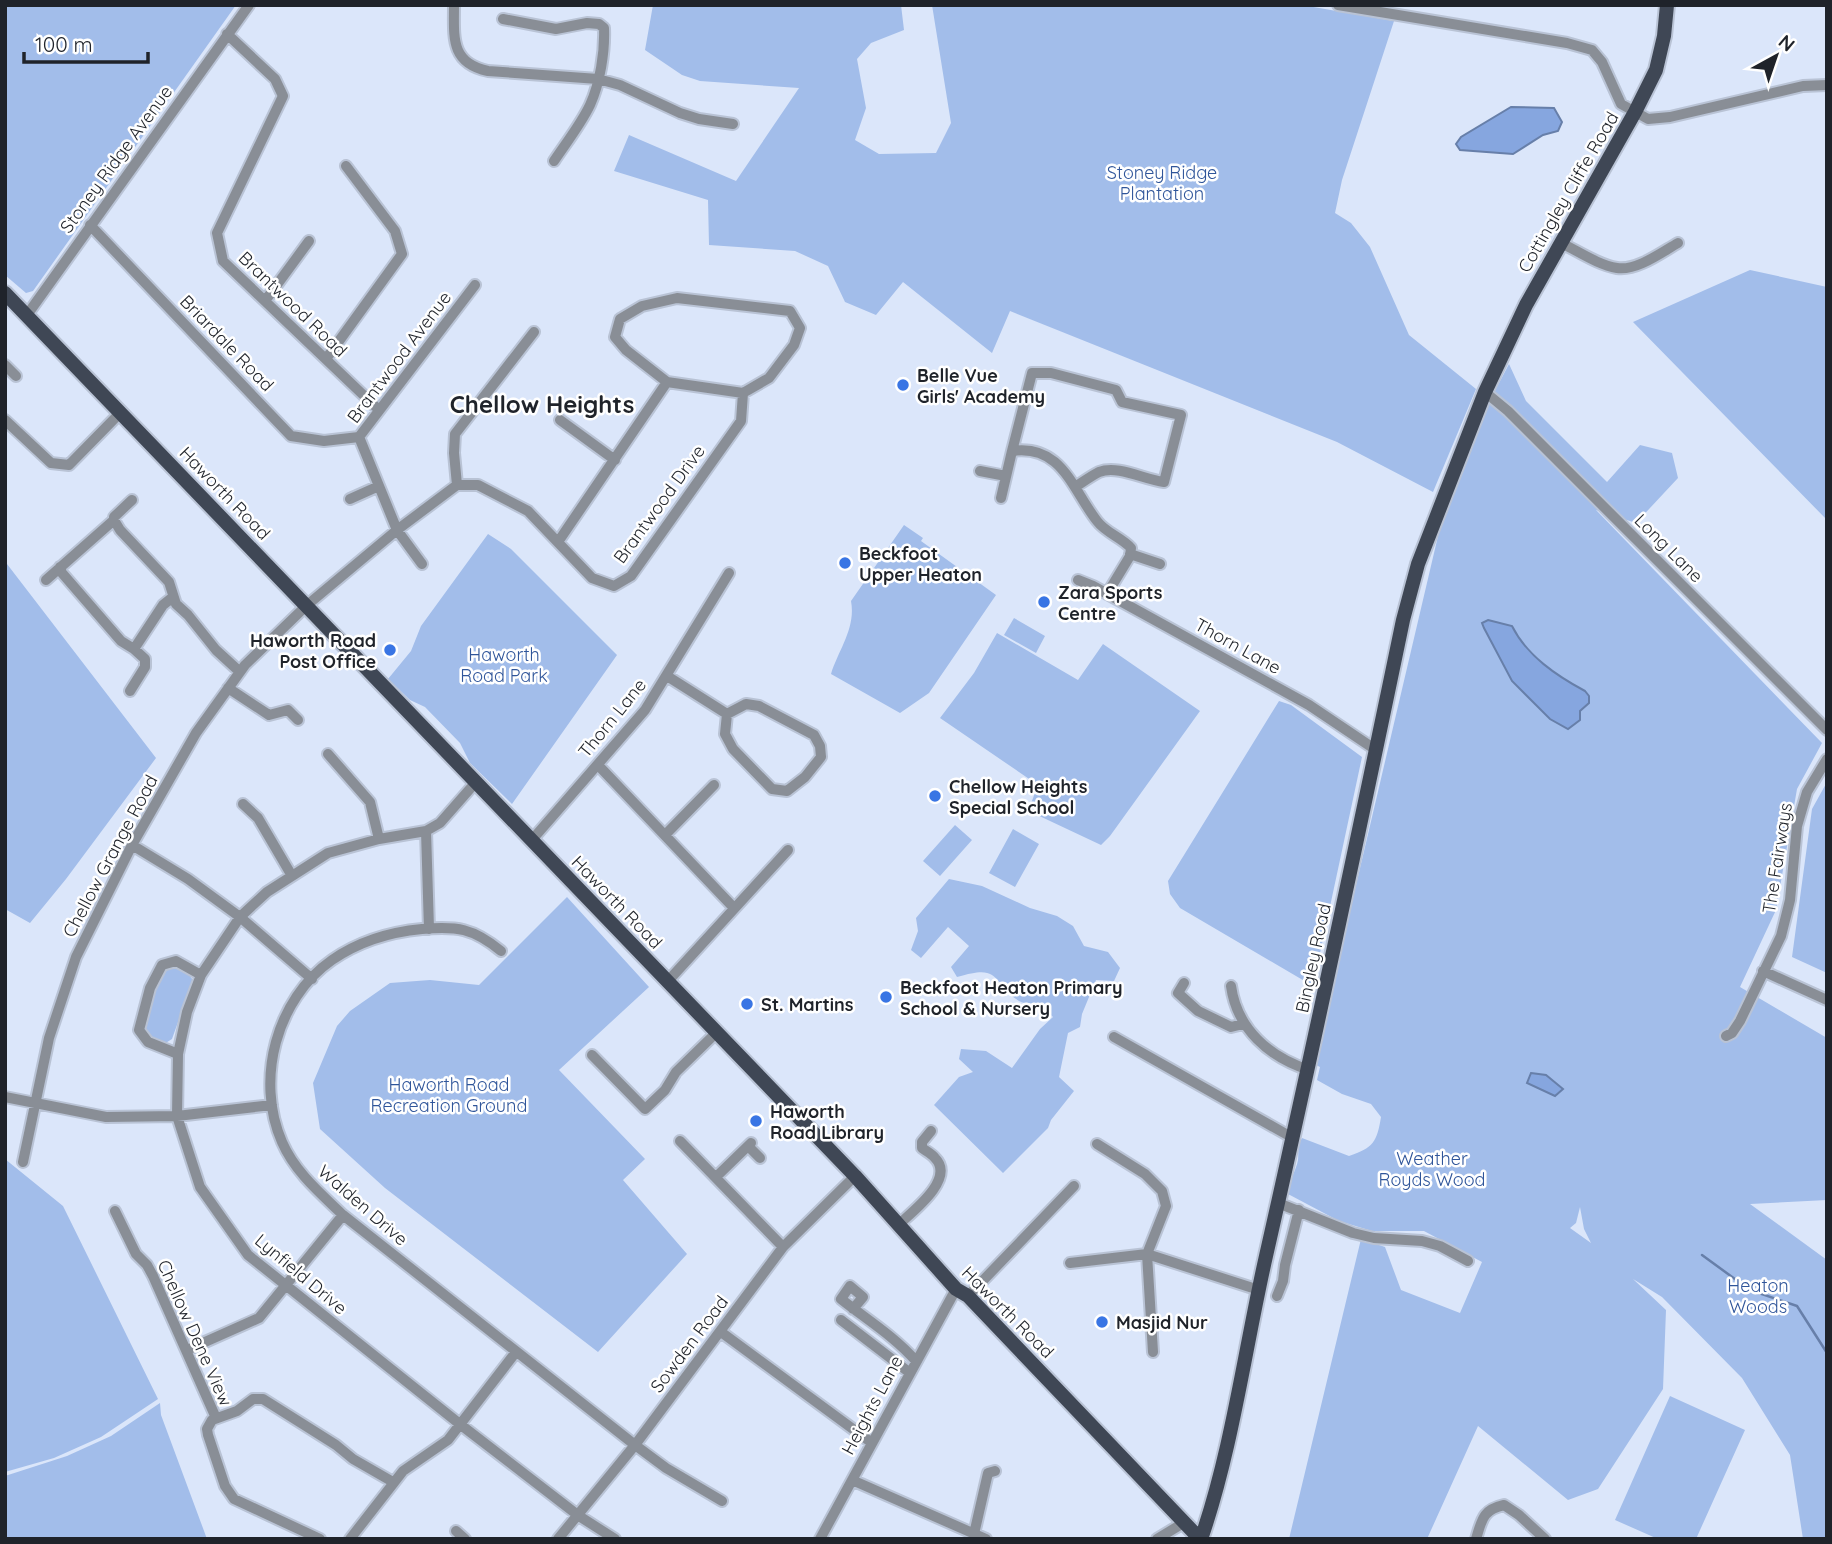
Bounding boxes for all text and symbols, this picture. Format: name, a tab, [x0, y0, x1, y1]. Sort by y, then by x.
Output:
scale bar	[24, 21, 149, 65]
north arrow	[1741, 21, 1811, 91]
text: N	[1774, 29, 1800, 57]
text: 100 m	[35, 31, 93, 57]
street label: Stoney Ridge Avenue	[55, 81, 177, 237]
street label: Cottingley Cliffe Road	[1513, 107, 1623, 277]
park label: Stoney Ridge Plantation	[1107, 161, 1217, 205]
street label: Brantwood Road	[234, 246, 352, 362]
street label: Brantwood Avenue	[342, 286, 456, 428]
street label: Briardale Road	[175, 290, 279, 396]
place label: Belle Vue Girls' Academy	[917, 364, 1045, 408]
marker: Belle Vue Girls' Academy	[895, 377, 911, 393]
district label: Chellow Heights	[450, 389, 634, 419]
street label: Brantwood Drive	[608, 440, 710, 568]
street label: Haworth Road	[175, 441, 275, 545]
street label: Long Lane	[1630, 509, 1708, 587]
place label: Beckfoot Upper Heaton	[859, 542, 982, 586]
marker: Beckfoot Upper Heaton	[837, 555, 853, 571]
place label: Zara Sports Centre	[1058, 581, 1163, 625]
marker: Zara Sports Centre	[1036, 594, 1052, 610]
street label: Thorn Lane	[1191, 613, 1285, 679]
place label: Haworth Road Post Office	[250, 629, 376, 673]
marker: Haworth Road Post Office	[382, 642, 398, 658]
park label: Haworth Road Park	[460, 643, 548, 687]
street label: Thorn Lane	[573, 674, 651, 762]
street label: Chellow Grange Road	[57, 771, 163, 941]
place label: Chellow Heights Special School	[949, 775, 1088, 819]
marker: Chellow Heights Special School	[927, 788, 943, 804]
street label: The Fairways	[1757, 801, 1797, 915]
street label: Haworth Road	[567, 850, 667, 954]
street label: Bingley Road	[1290, 901, 1336, 1015]
place label: Beckfoot Heaton Primary School & Nursery	[900, 976, 1123, 1020]
marker: Beckfoot Heaton Primary School & Nursery	[878, 989, 894, 1005]
place label: St. Martins	[761, 993, 854, 1016]
marker: St. Martins	[739, 996, 755, 1012]
park label: Haworth Road Recreation Ground	[371, 1073, 527, 1117]
place label: Haworth Road Library	[770, 1100, 884, 1144]
marker: Haworth Road Library	[748, 1113, 764, 1129]
park label: Weather Royds Wood	[1378, 1147, 1486, 1191]
street label: Walden Drive	[313, 1160, 413, 1250]
street label: Lynfield Drive	[250, 1229, 352, 1319]
street label: Chellow Dene View	[152, 1256, 238, 1410]
street label: Haworth Road	[957, 1261, 1059, 1363]
park label: Heaton Woods	[1727, 1274, 1789, 1318]
street label: Sowden Road	[645, 1291, 733, 1397]
place label: Masjid Nur	[1116, 1311, 1208, 1334]
marker: Masjid Nur	[1094, 1314, 1110, 1330]
street label: Heights Lane	[836, 1351, 908, 1459]

